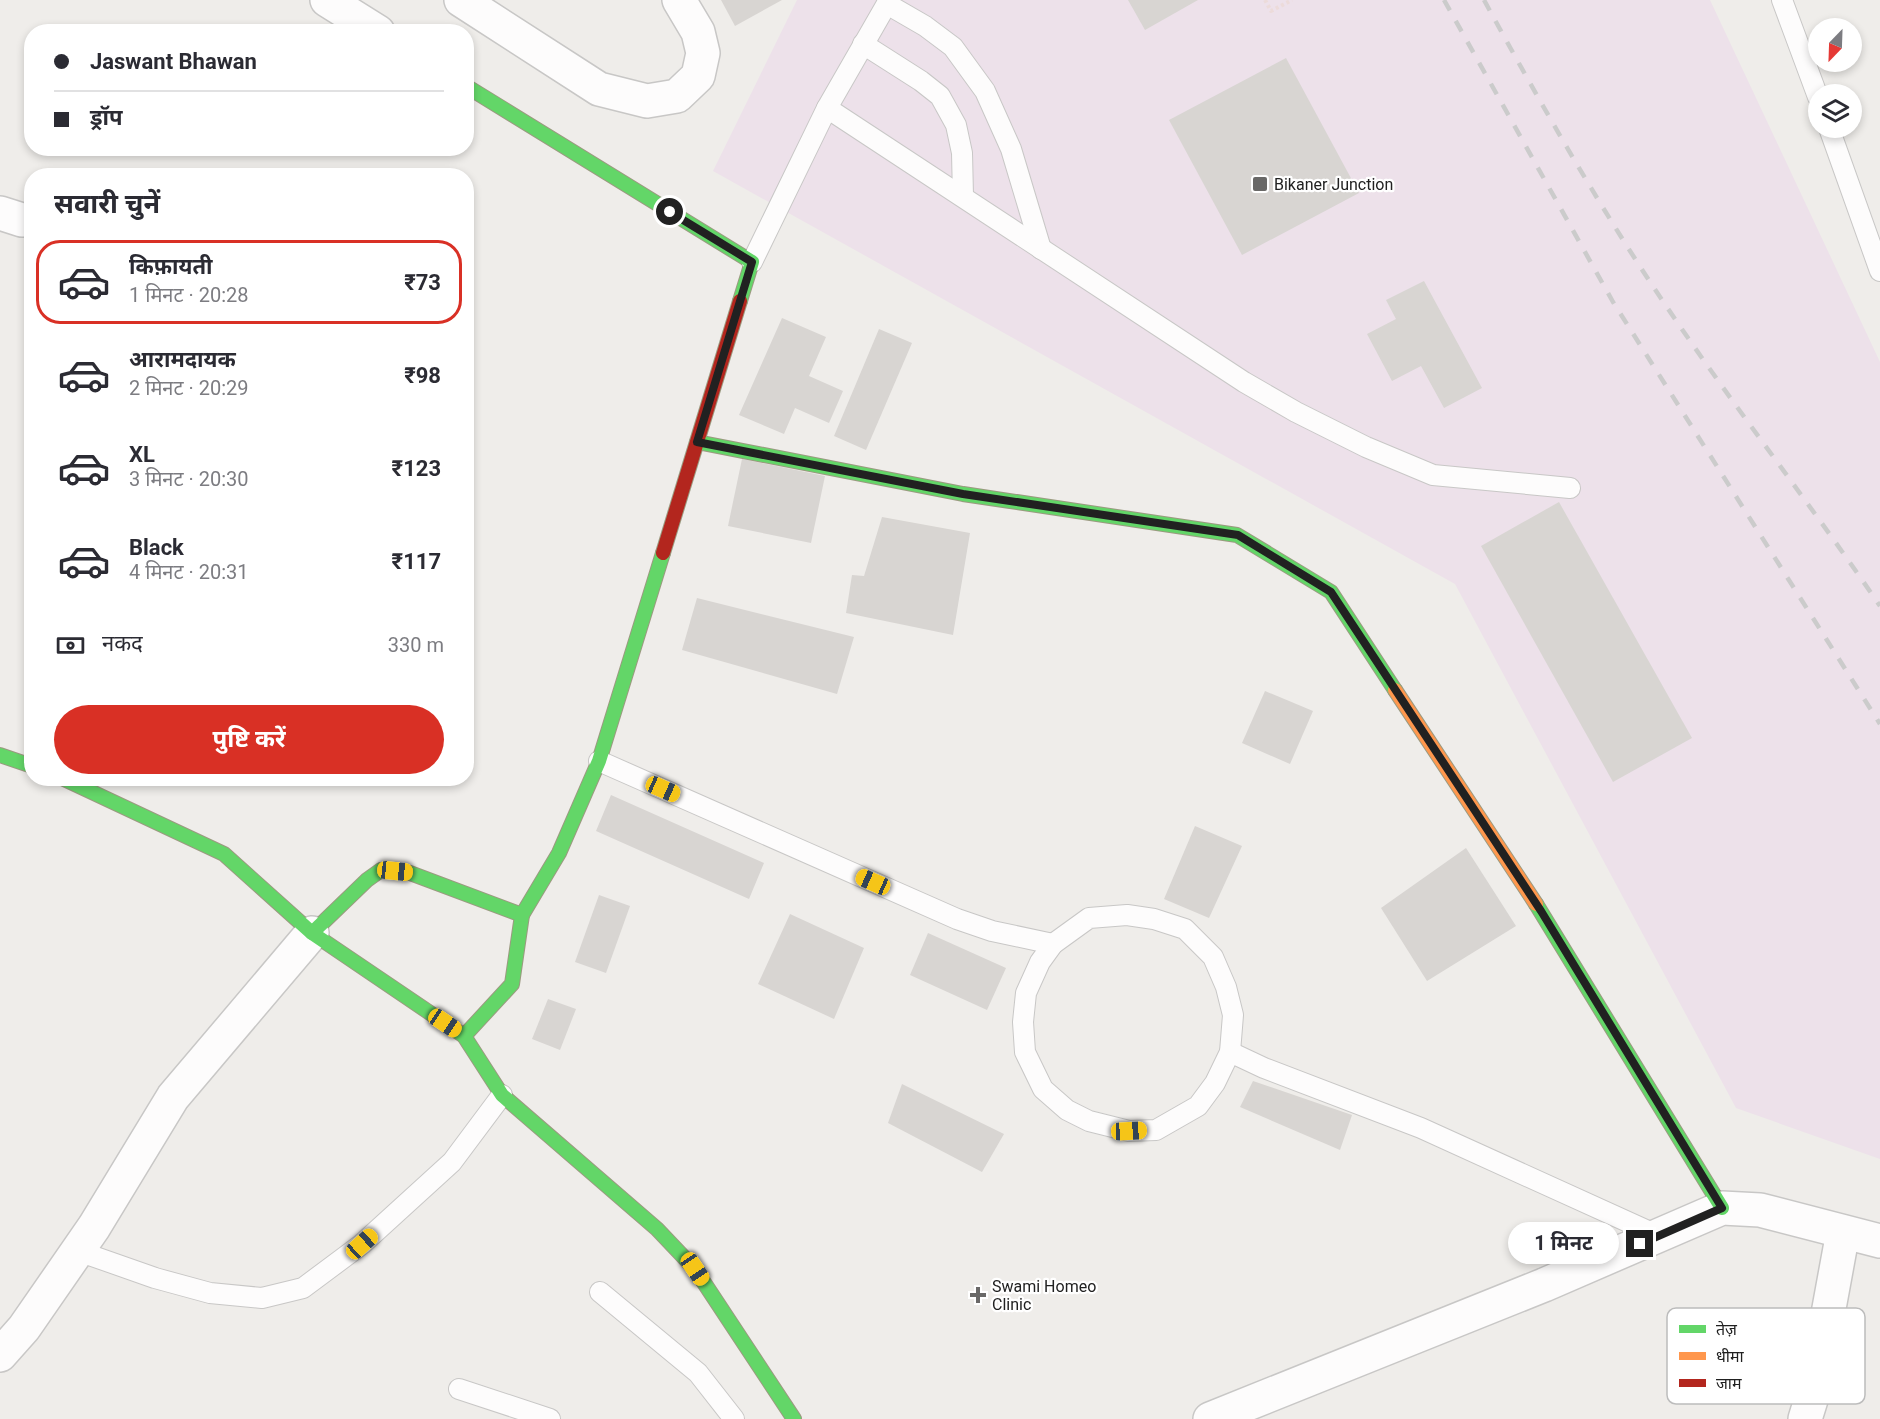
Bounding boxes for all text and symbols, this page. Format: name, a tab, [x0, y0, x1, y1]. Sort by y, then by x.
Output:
north arrow	[1808, 18, 1862, 72]
map controls	[1808, 18, 1862, 138]
text: Jaswant Bhawan	[90, 49, 257, 74]
button: layers	[1808, 84, 1862, 138]
text: ड्रॉप	[90, 105, 123, 130]
marker: Bikaner Junction	[1251, 175, 1269, 193]
place label: Bikaner Junction	[1274, 175, 1393, 194]
text: सवारी चुनें	[54, 188, 160, 220]
route start	[656, 198, 683, 225]
text: किफ़ायती	[129, 254, 213, 279]
icon: car	[57, 255, 111, 309]
text: ₹73	[404, 270, 441, 295]
text: 1 मिनट · 20:28	[129, 283, 248, 307]
text: आरामदायक	[129, 347, 236, 372]
icon: car	[57, 348, 111, 402]
text: ₹98	[404, 363, 441, 388]
text: 2 मिनट · 20:29	[129, 376, 248, 400]
icon: car	[57, 441, 111, 495]
text: XL	[129, 442, 155, 467]
text: ₹123	[392, 456, 441, 481]
text: 3 मिनट · 20:30	[129, 467, 248, 491]
icon: car	[57, 534, 111, 588]
text: Black	[129, 535, 184, 560]
text: ₹117	[392, 549, 441, 574]
text: 4 मिनट · 20:31	[129, 560, 248, 584]
icon: cash	[54, 629, 87, 662]
text: नकद	[102, 631, 143, 656]
text: 330 m	[388, 633, 444, 657]
button: पुष्टि करें	[54, 705, 444, 774]
car	[643, 773, 683, 805]
car	[376, 860, 414, 882]
car	[853, 866, 893, 898]
car	[425, 1005, 465, 1041]
car	[1111, 1121, 1147, 1141]
callout: 1 मिनट	[1508, 1223, 1619, 1265]
car	[343, 1225, 381, 1263]
route end	[1626, 1230, 1653, 1257]
text: 1 मिनट	[1534, 1231, 1593, 1255]
car	[677, 1249, 713, 1289]
place label: Swami Homeo Clinic	[992, 1277, 1096, 1314]
marker: Swami Homeo Clinic	[969, 1286, 987, 1304]
legend	[1667, 1308, 1865, 1404]
text: तेज़	[1716, 1320, 1738, 1339]
text: धीमा	[1716, 1347, 1745, 1366]
text: जाम	[1716, 1374, 1742, 1393]

